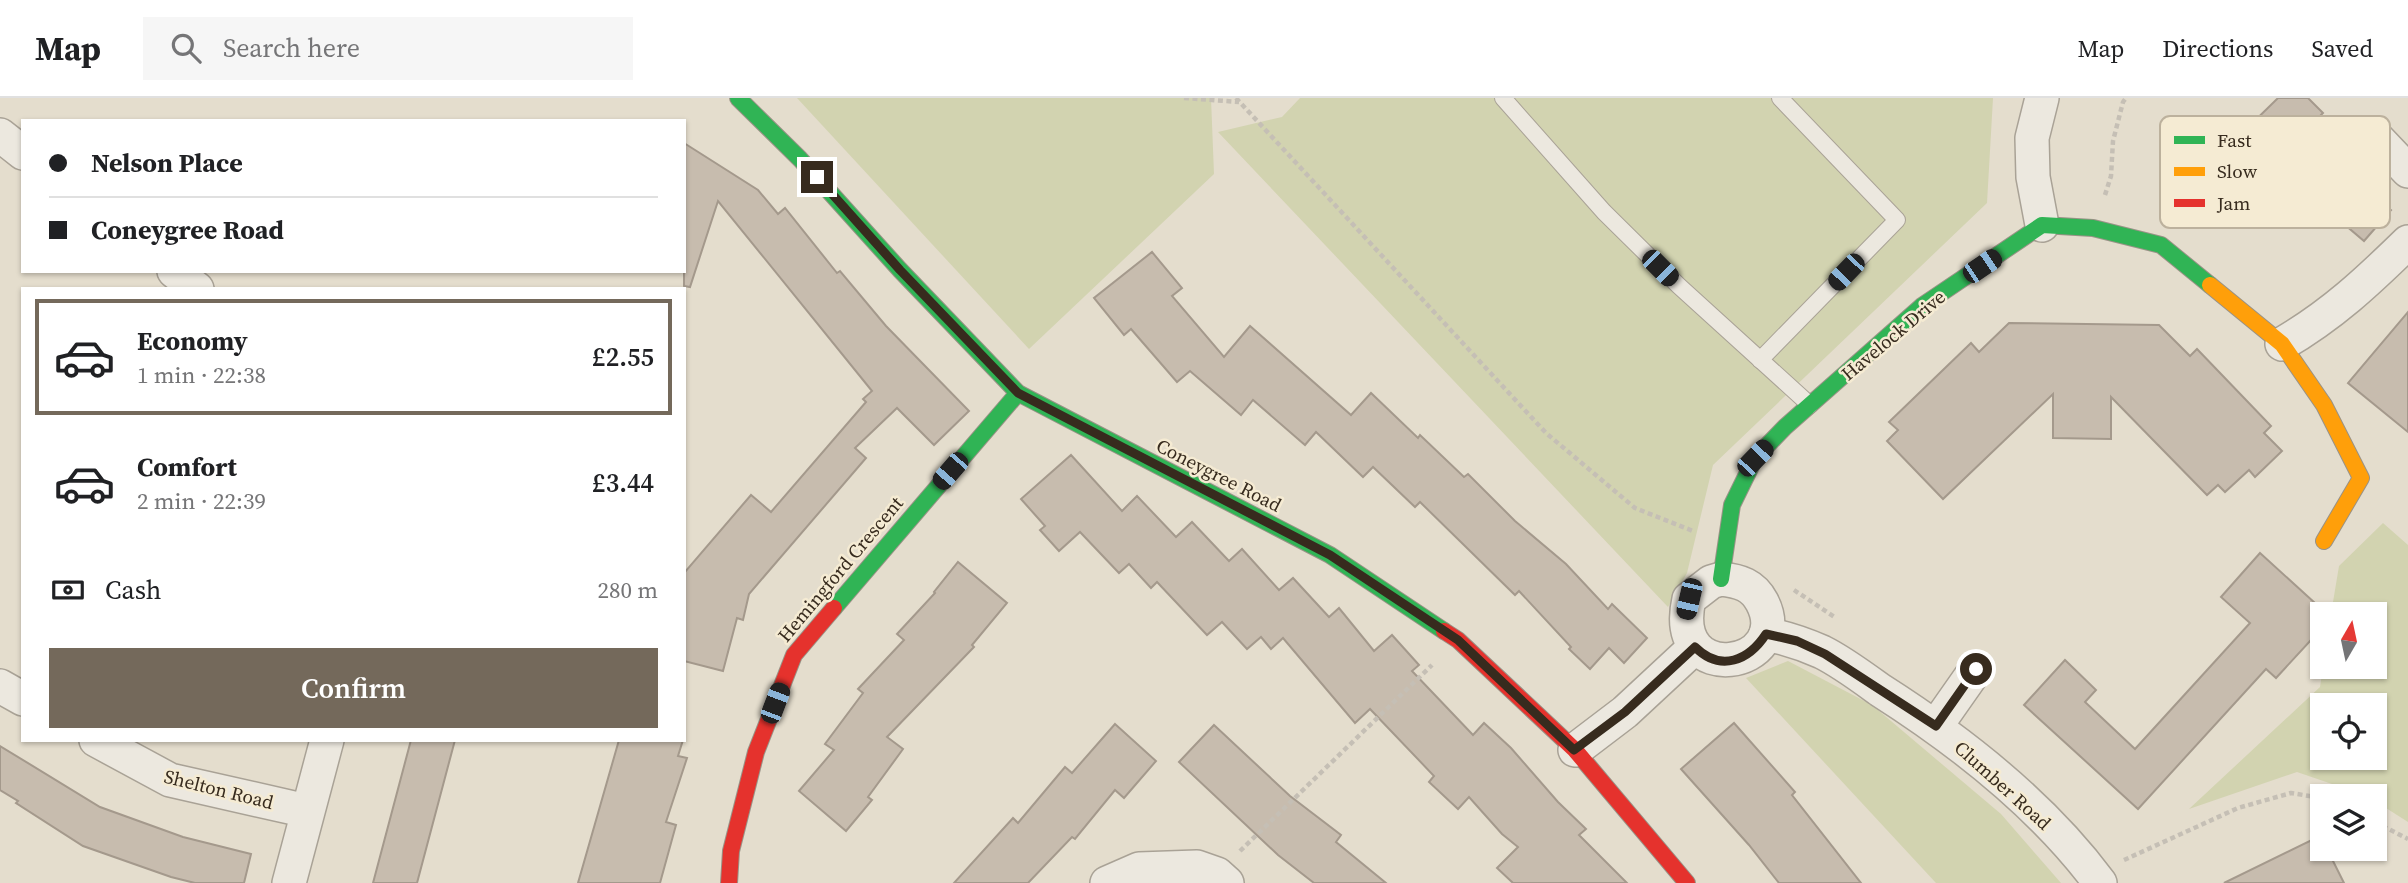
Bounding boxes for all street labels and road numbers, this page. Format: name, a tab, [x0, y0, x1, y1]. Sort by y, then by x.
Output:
street label: Havelock Drive	[1835, 284, 1951, 386]
street label: Coneygree Road	[1152, 432, 1286, 518]
street label: Hemingford Crescent	[771, 490, 909, 647]
street label: Clumber Road	[1949, 735, 2057, 836]
street label: Shelton Road	[162, 763, 277, 815]

